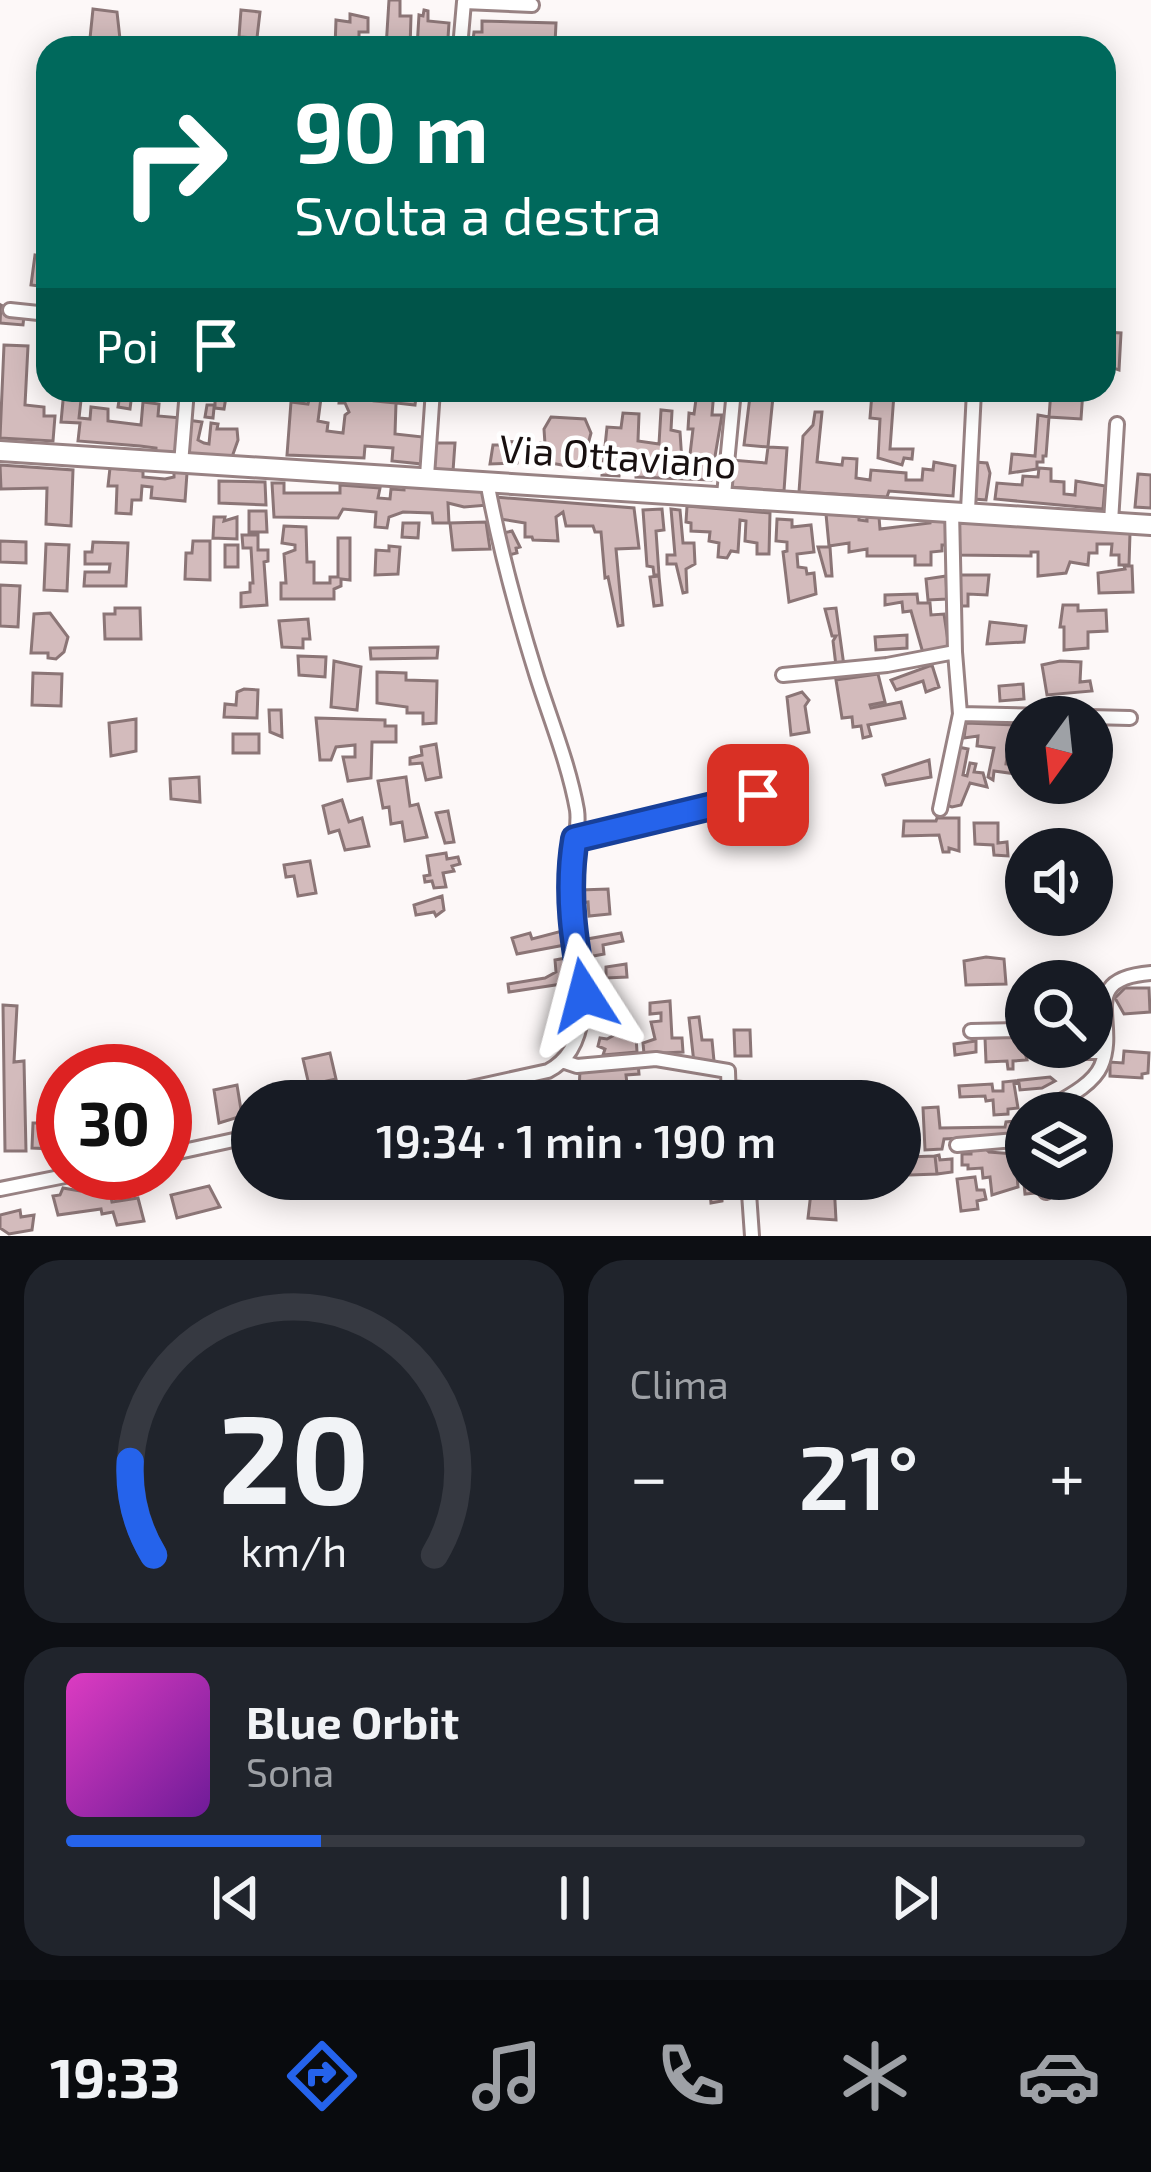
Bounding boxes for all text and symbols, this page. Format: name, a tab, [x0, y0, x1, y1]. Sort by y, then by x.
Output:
text: 90 m	[294, 79, 489, 180]
icon: right	[96, 84, 252, 240]
text: Svolta a destra	[294, 181, 662, 246]
icon: arrive	[183, 312, 249, 378]
text: Poi	[96, 318, 159, 372]
street label: Via Ottaviano	[498, 423, 738, 487]
north arrow	[1005, 696, 1113, 804]
map controls	[1005, 696, 1113, 1200]
pin	[707, 744, 809, 846]
icon: arrive	[725, 762, 791, 828]
button: sound	[1005, 828, 1113, 936]
position arrow	[521, 932, 647, 1058]
button: search	[1005, 960, 1113, 1068]
speed limit sign: 30	[36, 1044, 192, 1200]
button: layers	[1005, 1092, 1113, 1200]
text: 19:34 · 1 min · 190 m	[376, 1113, 776, 1167]
text: Clima	[630, 1360, 729, 1407]
text: 20	[218, 1379, 369, 1529]
text: 21°	[798, 1420, 919, 1528]
text: −	[630, 1435, 668, 1514]
text: +	[1049, 1435, 1085, 1514]
text: km/h	[240, 1523, 347, 1575]
text: Blue Orbit	[246, 1694, 459, 1748]
text: Sona	[246, 1748, 334, 1795]
icon: previous	[203, 1865, 269, 1931]
icon: pause	[542, 1865, 608, 1931]
icon: next	[882, 1865, 948, 1931]
icon: directions	[280, 2034, 364, 2118]
icon: music	[465, 2034, 549, 2118]
icon: phone	[649, 2034, 733, 2118]
icon: climate	[833, 2034, 917, 2118]
icon: car	[1017, 2034, 1101, 2118]
text: 19:33	[50, 2044, 180, 2109]

